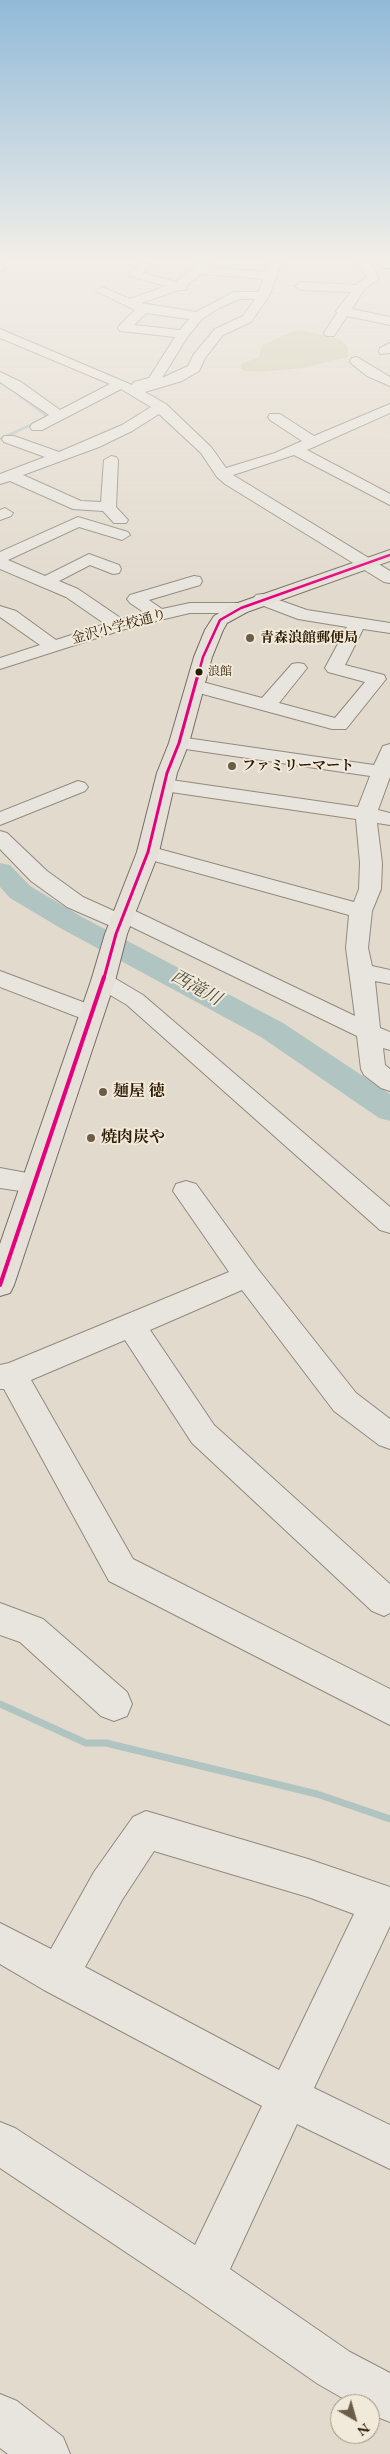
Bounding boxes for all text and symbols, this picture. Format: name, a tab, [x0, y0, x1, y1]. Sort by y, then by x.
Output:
street label: 金沢小学校通り	[69, 606, 169, 648]
place label: 青森浪館郵便局	[260, 630, 358, 646]
marker: 青森浪館郵便局	[244, 632, 256, 644]
place label: 浪館	[208, 665, 232, 679]
marker: 浪館	[194, 667, 204, 677]
place label: ファミリーマート	[242, 758, 354, 774]
marker: ファミリーマート	[226, 760, 238, 772]
water label: 西滝川	[167, 965, 225, 1011]
place label: 麺屋 徳	[113, 1082, 165, 1102]
marker: 麺屋 徳	[97, 1086, 109, 1098]
place label: 焼肉炭や	[101, 1128, 165, 1148]
marker: 焼肉炭や	[85, 1132, 97, 1144]
north arrow	[330, 2394, 380, 2444]
text: N	[354, 2419, 374, 2441]

